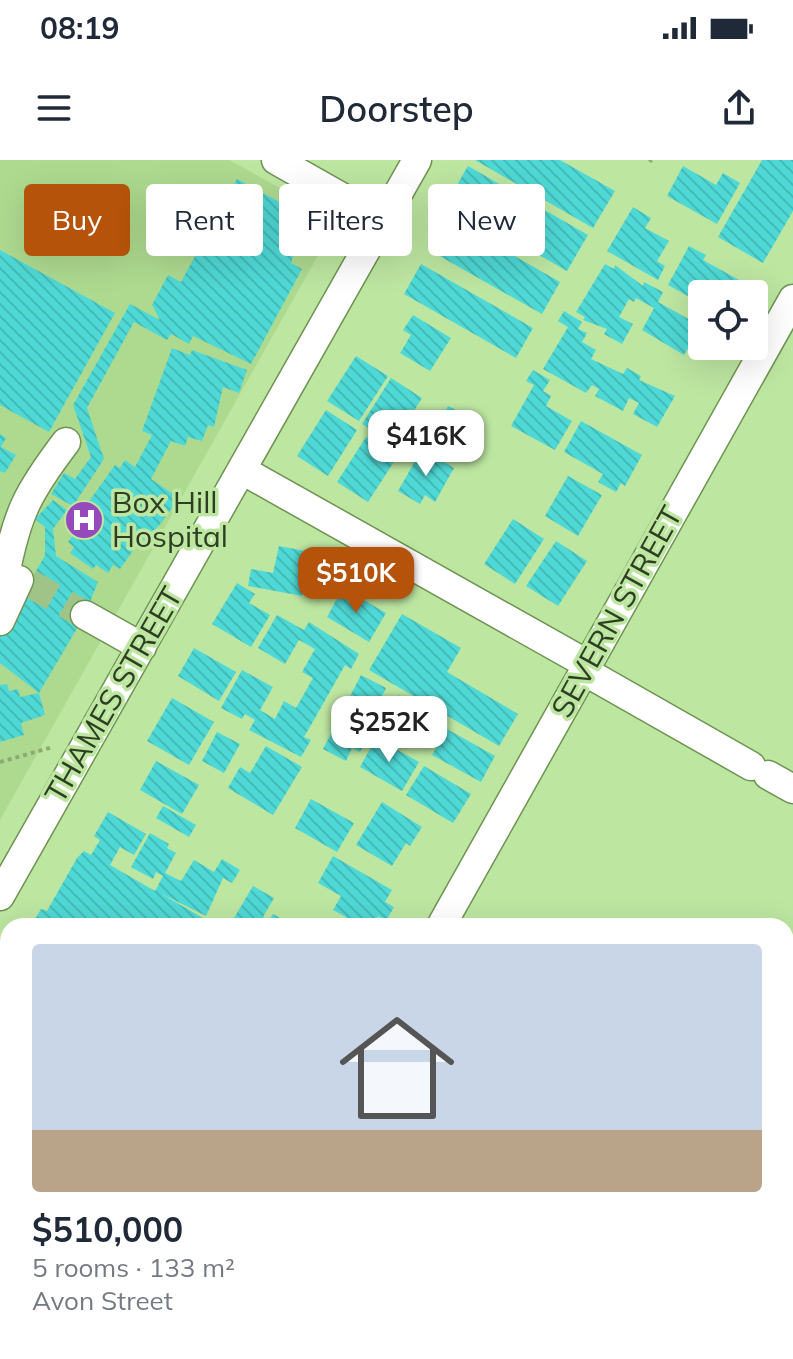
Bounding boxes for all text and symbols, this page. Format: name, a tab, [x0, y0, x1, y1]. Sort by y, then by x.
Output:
text: 08:19	[40, 9, 119, 47]
icon: menu	[32, 86, 76, 130]
text: Doorstep	[319, 86, 474, 131]
icon: share	[717, 86, 761, 130]
chip: Buy	[24, 184, 130, 256]
chip: Rent	[146, 184, 263, 256]
chip: Filters	[279, 184, 412, 256]
chip: New	[428, 184, 545, 256]
map controls	[688, 280, 768, 360]
button: locate	[688, 280, 768, 360]
pin: $416K	[370, 410, 482, 478]
text: $416K	[386, 419, 466, 452]
place label: Box Hill Hospital	[112, 483, 228, 555]
hospital icon: Box Hill Hospital	[63, 499, 105, 541]
street label: SEVERN STREET	[542, 499, 690, 724]
pin: $510K	[300, 547, 412, 615]
text: $510K	[316, 556, 396, 589]
street label: THAMES STREET	[36, 580, 190, 809]
pin: $252K	[333, 696, 445, 764]
text: $252K	[349, 705, 429, 738]
icon: home	[325, 996, 469, 1140]
text: $510,000	[32, 1208, 183, 1251]
text: 5 rooms · 133 m²	[32, 1251, 235, 1284]
text: Avon Street	[32, 1284, 173, 1317]

